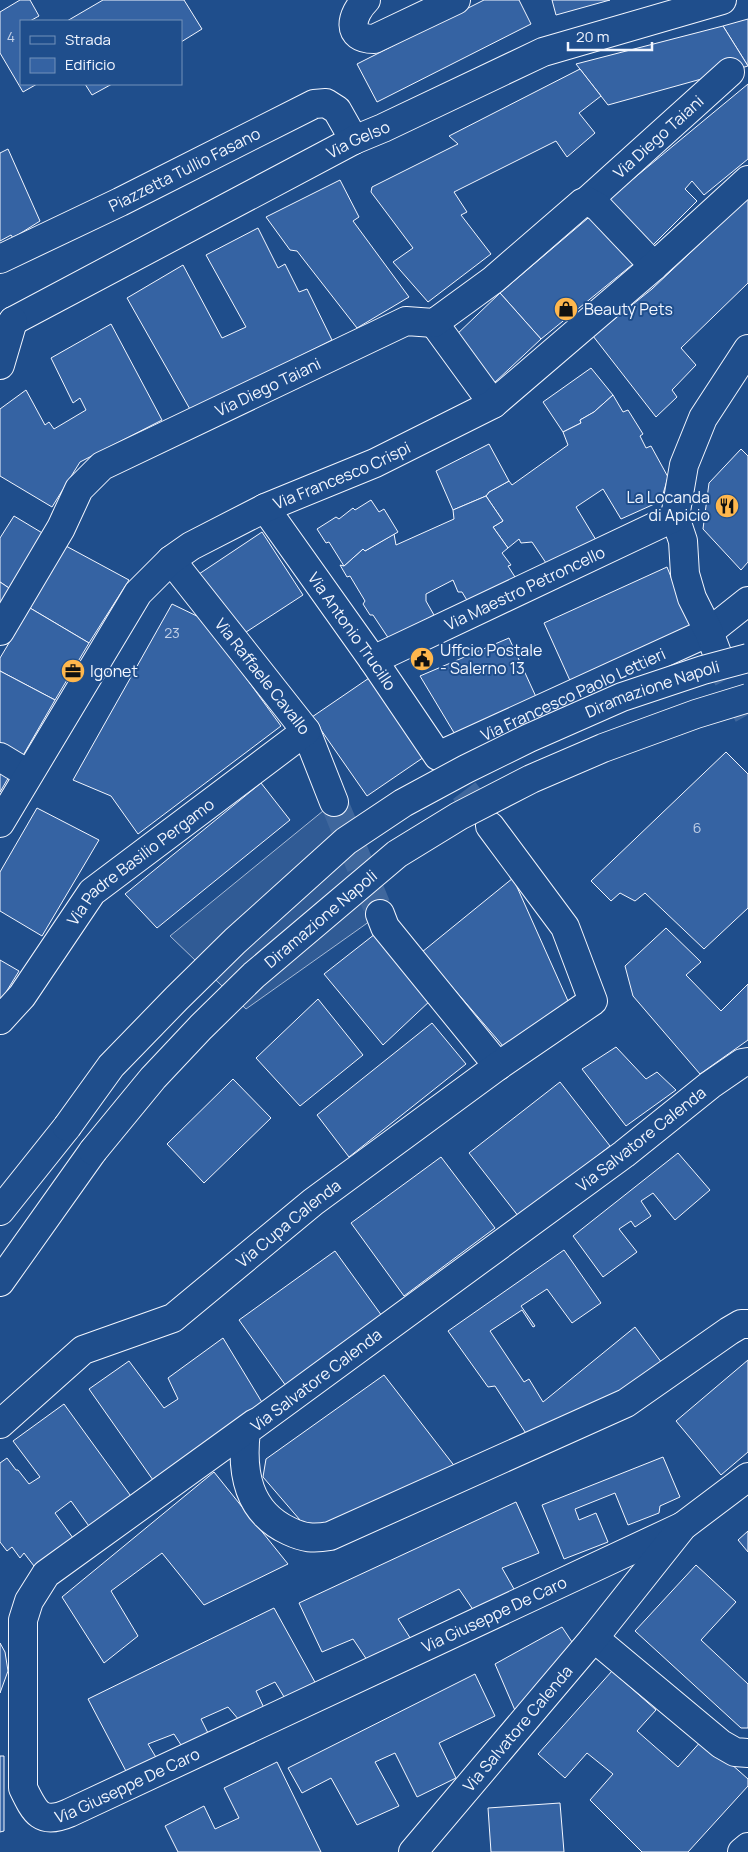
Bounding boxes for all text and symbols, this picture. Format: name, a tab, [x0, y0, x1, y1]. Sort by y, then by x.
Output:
legend	[20, 20, 182, 85]
scale bar	[568, 20, 652, 52]
text: 20 m	[576, 26, 609, 47]
house number: 4	[7, 27, 15, 46]
text: Strada	[65, 29, 111, 50]
text: Edificio	[65, 54, 116, 75]
street label: Via Diego Taiani	[608, 90, 708, 183]
street label: Via Gelso	[323, 115, 393, 164]
street label: Piazzetta Tullio Fasano	[105, 122, 264, 217]
shop icon: Beauty Pets	[553, 296, 579, 322]
place label: Beauty Pets	[584, 298, 673, 320]
street label: Via Diego Taiani	[212, 352, 324, 421]
street label: Via Francesco Crispi	[270, 436, 414, 514]
place label: La Locanda di Apicio	[627, 486, 710, 526]
restaurant icon: La Locanda di Apicio	[714, 493, 740, 519]
street label: Via Maestro Petroncello	[441, 541, 609, 635]
street label: Via Antonio Trucillo	[303, 568, 401, 695]
street label: Via Raffaele Cavallo	[210, 613, 316, 739]
house number: 23	[164, 623, 180, 642]
place label: Uffcio Postale - Salerno 13	[440, 639, 542, 679]
street label: Via Francesco Paolo Lettieri	[477, 642, 669, 746]
public building icon: Uffcio Postale - Salerno 13	[409, 646, 435, 672]
street label: Diramazione Napoli	[582, 655, 722, 723]
office icon: Igonet	[60, 658, 86, 684]
place label: Igonet	[90, 660, 138, 682]
street label: Via Padre Basilio Pergamo	[62, 793, 218, 930]
house number: 6	[693, 818, 701, 837]
street label: Diramazione Napoli	[260, 865, 382, 973]
street label: Via Salvatore Calenda	[572, 1081, 710, 1197]
street label: Via Cupa Calenda	[231, 1174, 345, 1272]
street label: Via Salvatore Calenda	[246, 1323, 386, 1437]
street label: Via Giuseppe De Caro	[418, 1571, 570, 1658]
street label: Via Salvatore Calenda	[458, 1660, 577, 1796]
street label: Via Giuseppe De Caro	[52, 1742, 203, 1828]

